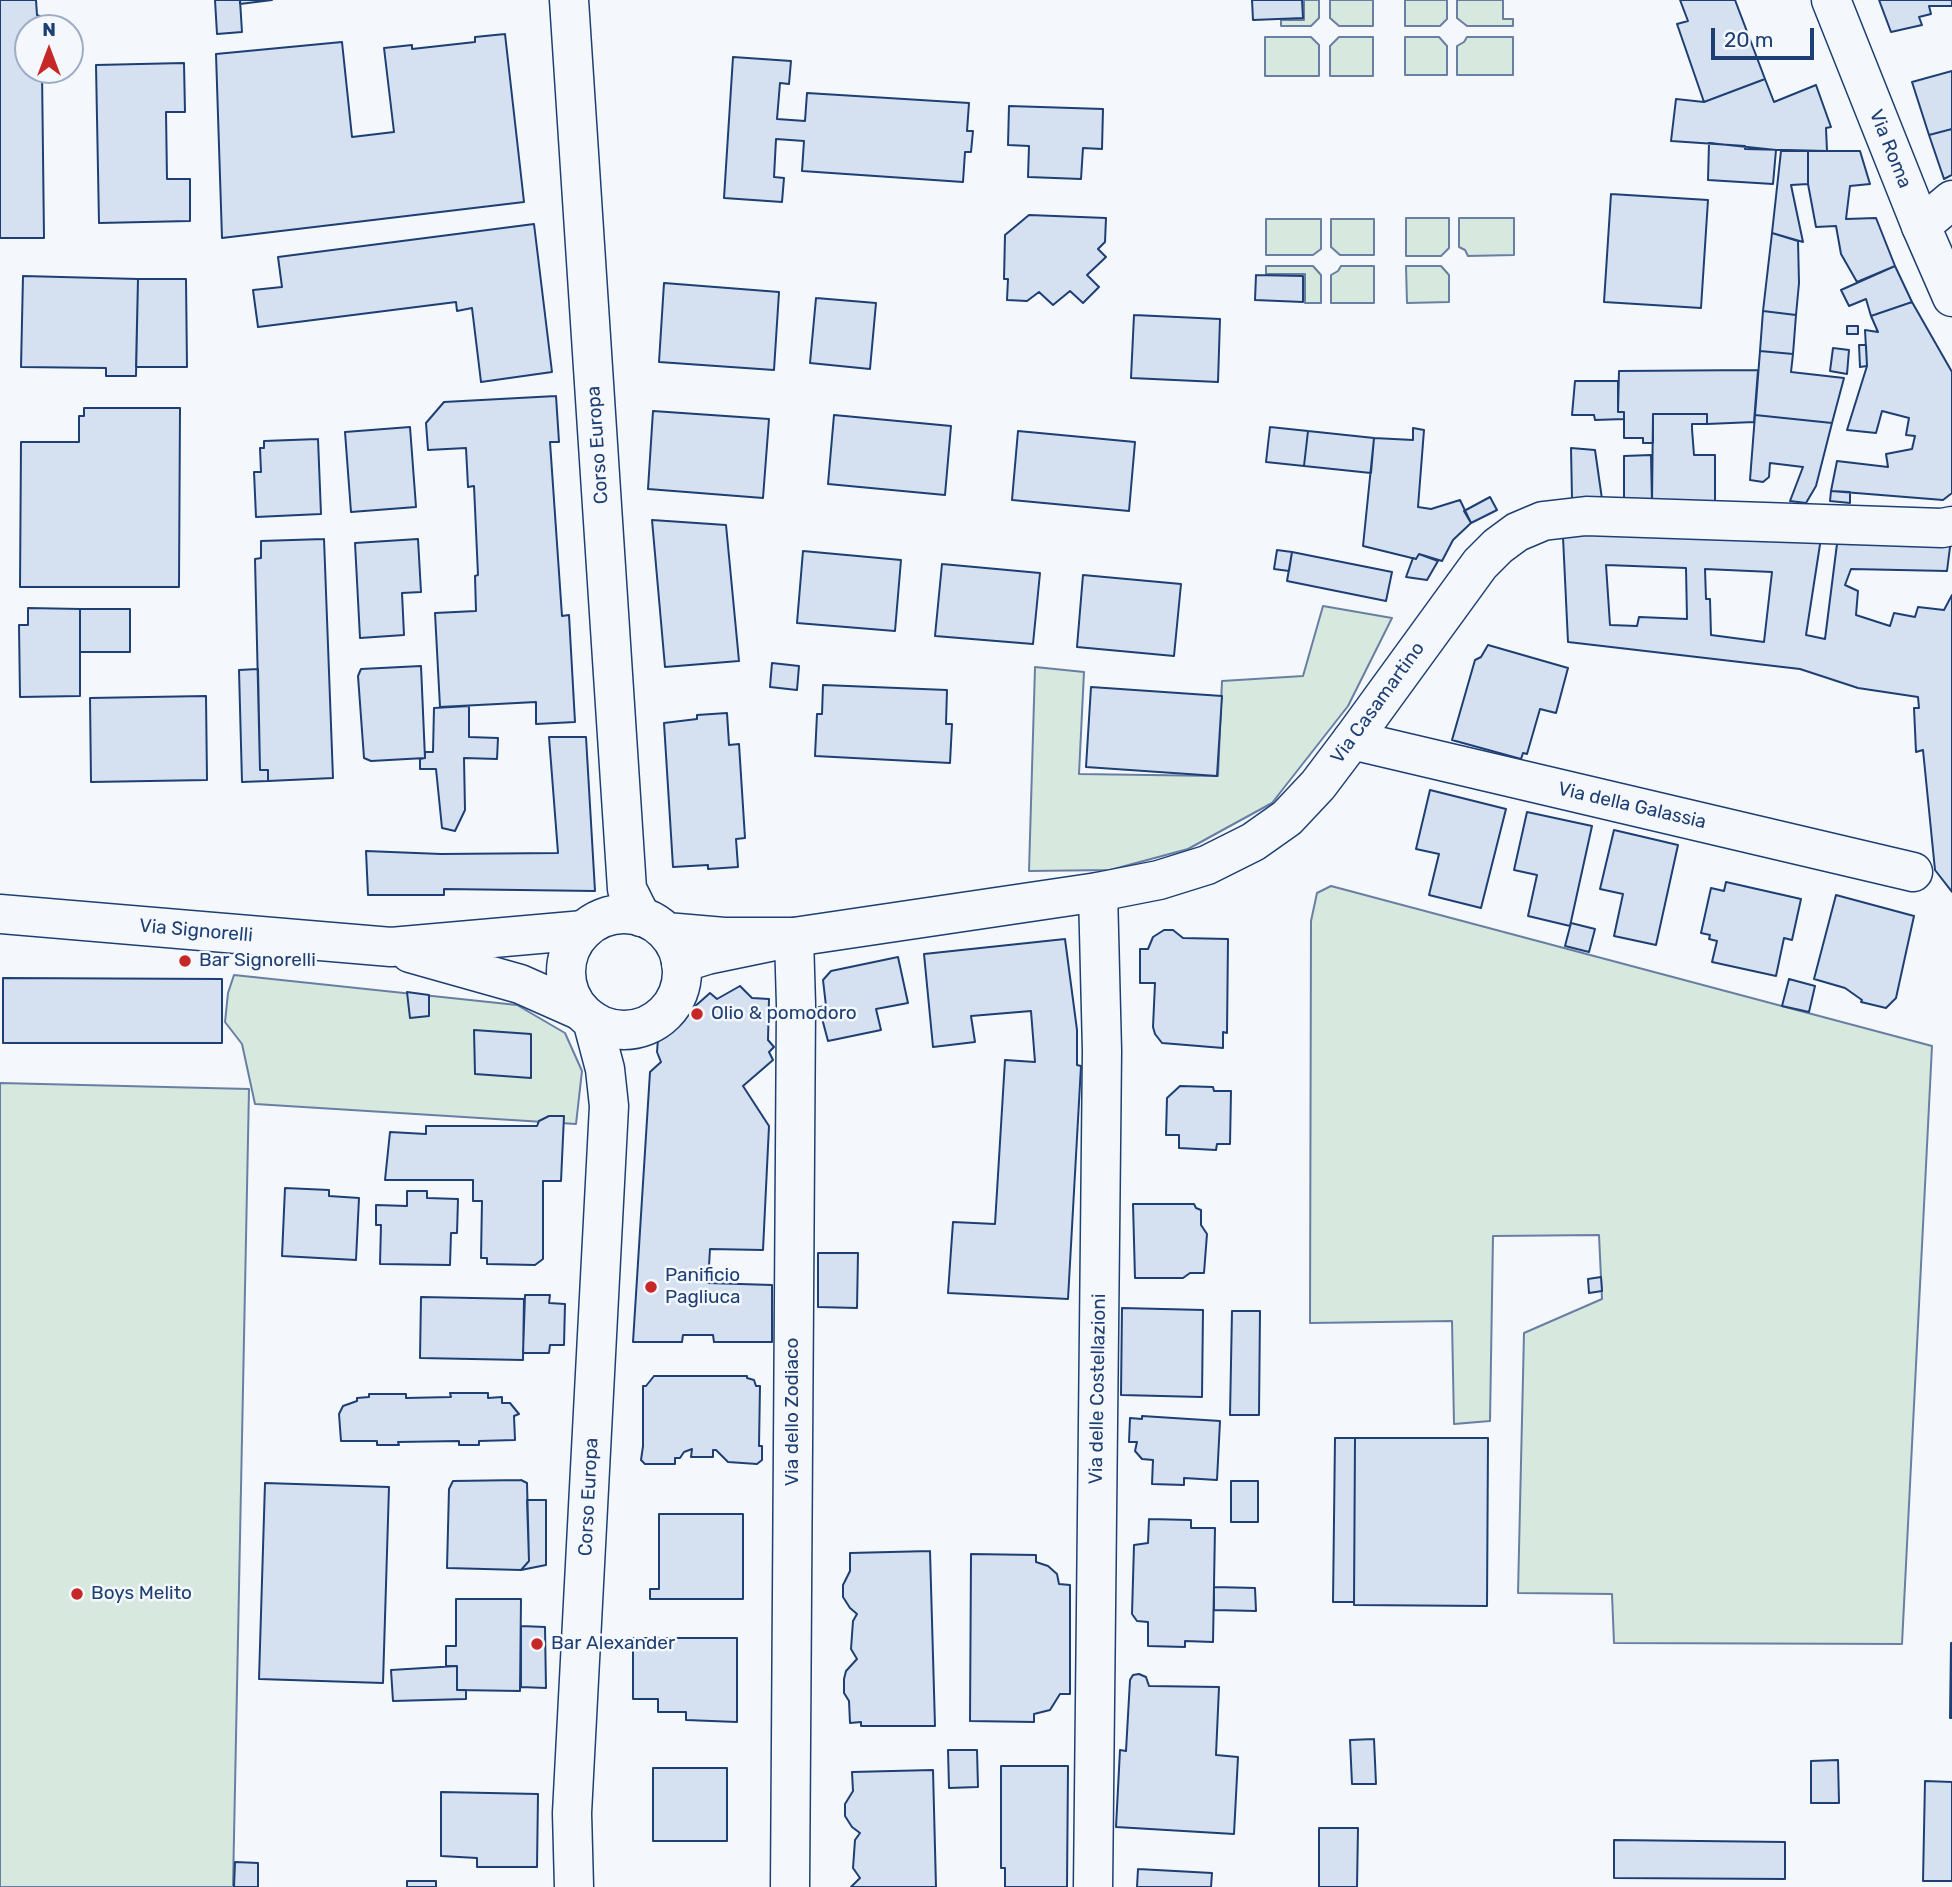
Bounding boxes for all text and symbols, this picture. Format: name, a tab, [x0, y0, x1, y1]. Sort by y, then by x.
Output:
north arrow	[14, 14, 84, 84]
scale bar	[1714, 14, 1817, 58]
text: N	[42, 18, 56, 41]
text: 20 m	[1724, 27, 1773, 52]
street label: Via Roma	[1864, 106, 1916, 192]
street label: Corso Europa	[582, 385, 614, 505]
street label: Via Casamartino	[1326, 638, 1430, 768]
street label: Via della Galassia	[1556, 778, 1708, 834]
street label: Via Signorelli	[138, 915, 254, 947]
place label: Bar Signorelli	[199, 950, 316, 972]
marker: Bar Signorelli	[177, 953, 193, 969]
place label: Olio & pomodoro	[711, 1003, 857, 1025]
marker: Olio & pomodoro	[689, 1006, 705, 1022]
place label: Panificio Pagliuca	[665, 1265, 740, 1309]
marker: Panificio Pagliuca	[643, 1279, 659, 1295]
street label: Via delle Costellazioni	[1085, 1293, 1111, 1485]
street label: Via dello Zodiaco	[782, 1338, 804, 1486]
street label: Corso Europa	[575, 1437, 603, 1557]
place label: Boys Melito	[91, 1583, 192, 1605]
marker: Boys Melito	[69, 1586, 85, 1602]
place label: Bar Alexander	[551, 1633, 675, 1655]
marker: Bar Alexander	[529, 1636, 545, 1652]

